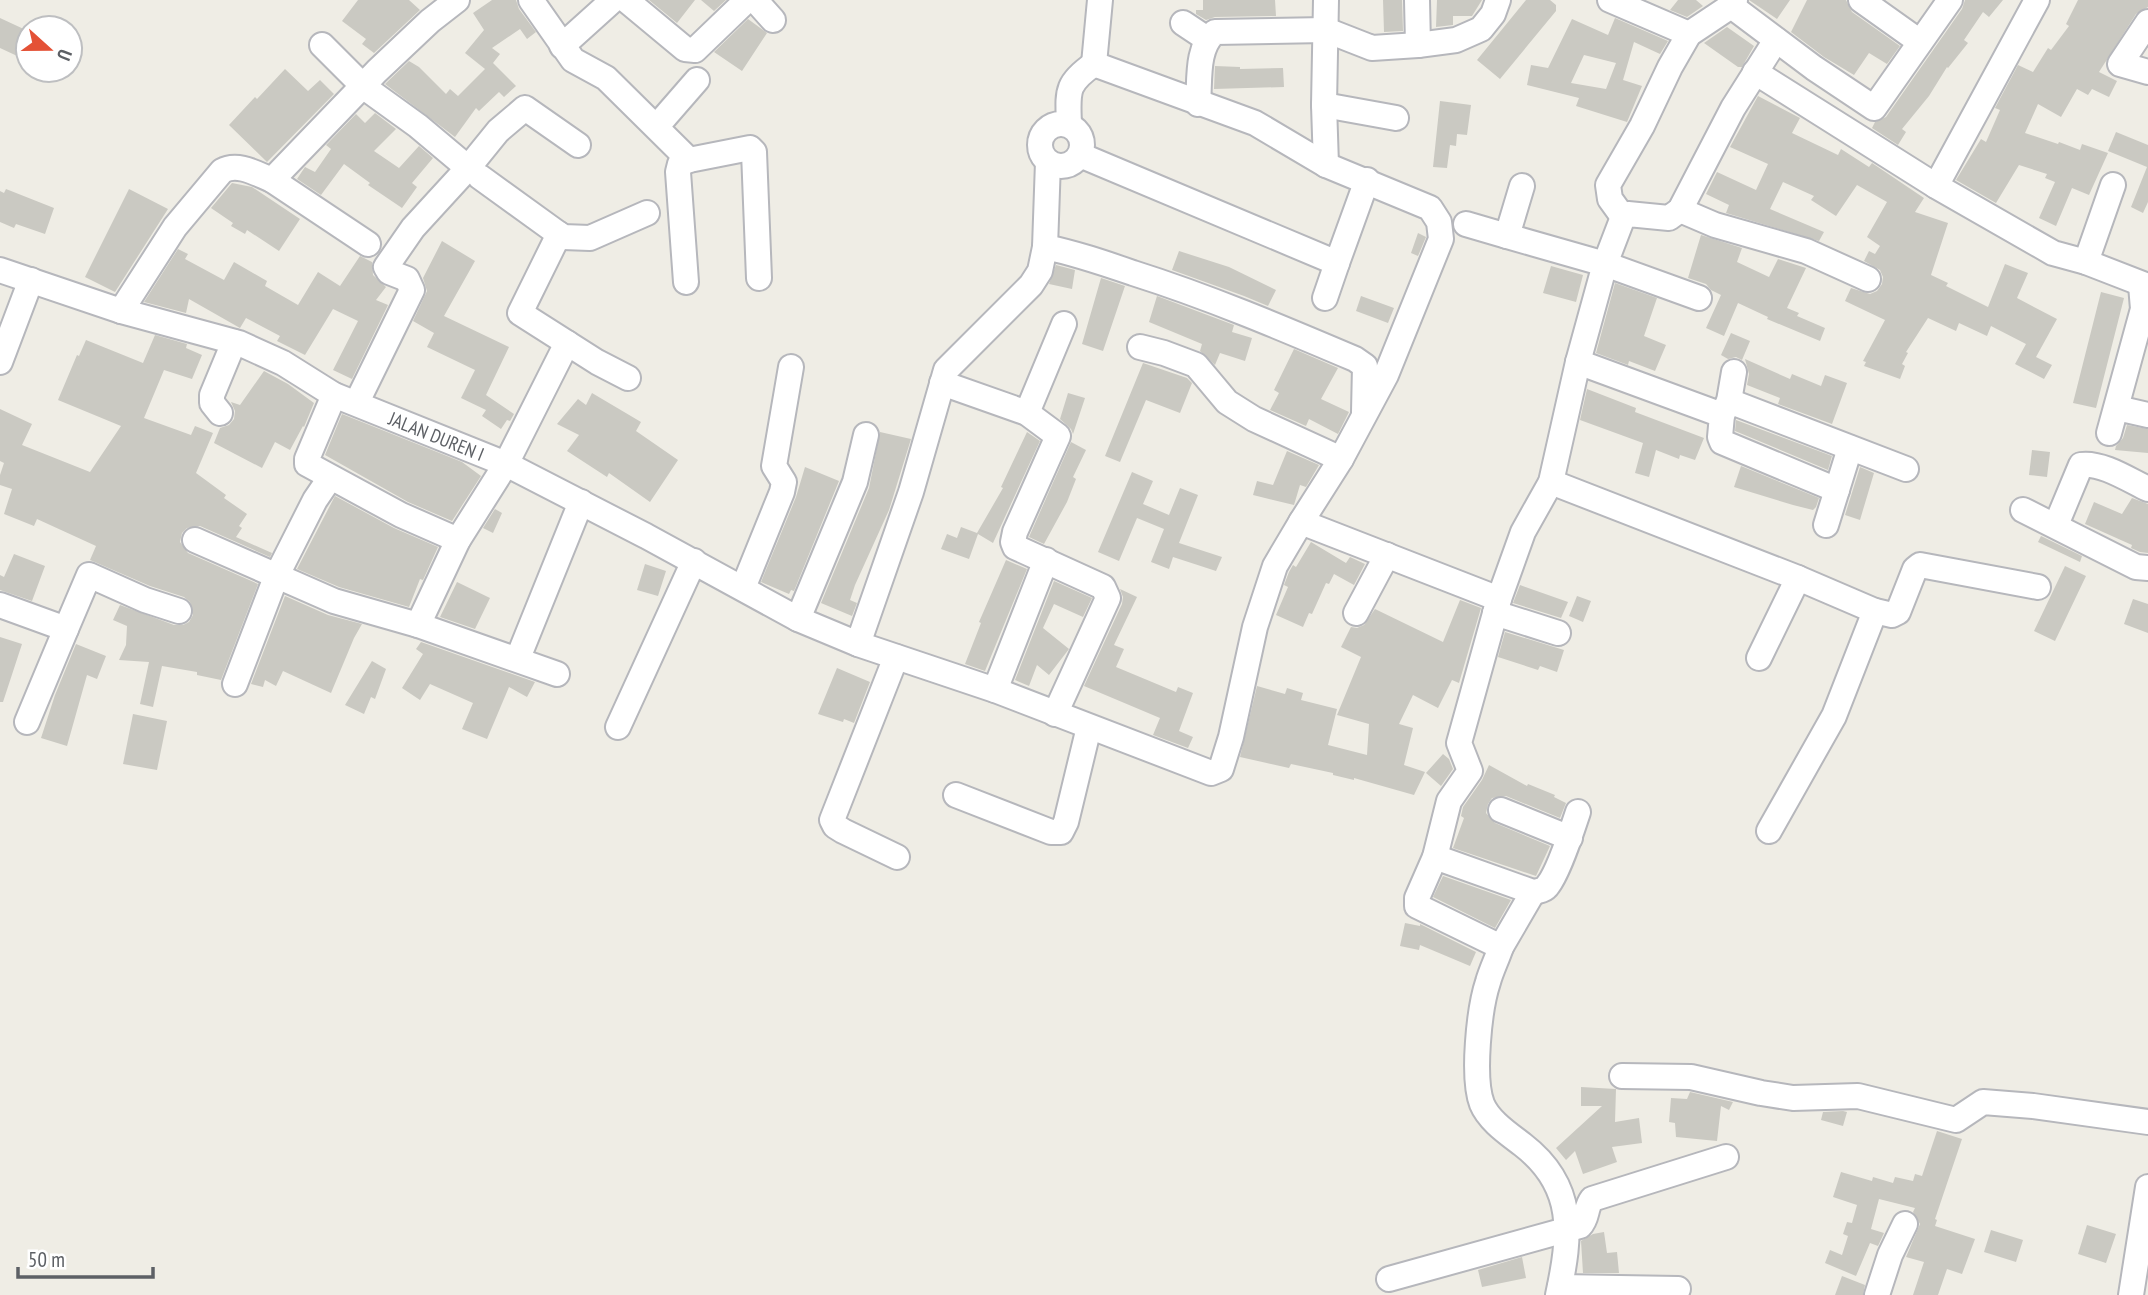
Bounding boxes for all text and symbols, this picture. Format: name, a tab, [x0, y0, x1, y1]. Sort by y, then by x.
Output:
north arrow	[14, 14, 84, 84]
text: U	[52, 46, 78, 64]
street label: JALAN DUREN I	[384, 406, 488, 466]
scale bar	[18, 1236, 152, 1280]
text: 50 m	[28, 1246, 65, 1273]

